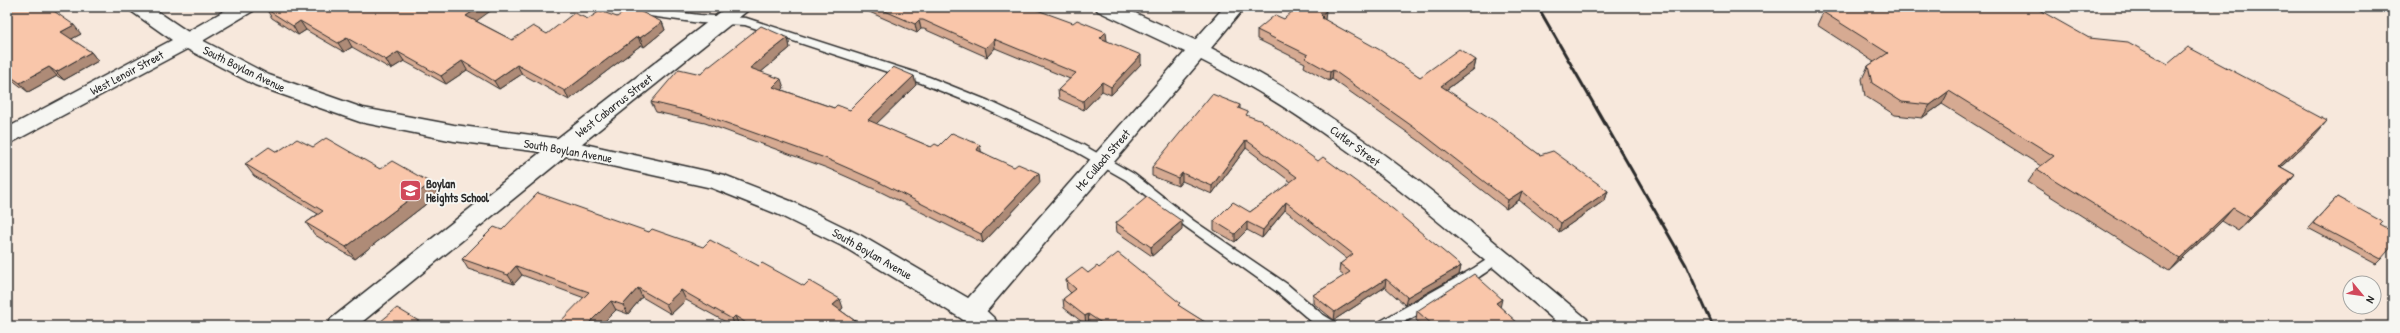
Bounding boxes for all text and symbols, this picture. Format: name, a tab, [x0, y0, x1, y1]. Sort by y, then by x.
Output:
street label: South Boylan Avenue	[200, 41, 288, 96]
street label: West Lenoir Street	[87, 46, 167, 99]
street label: West Cabarrus Street	[571, 69, 657, 141]
street label: Cutler Street	[1327, 121, 1385, 171]
street label: Mc Culloch Street	[1071, 125, 1135, 194]
street label: South Boylan Avenue	[522, 134, 614, 167]
place label: Boylan Heights School	[426, 175, 490, 207]
school or university icon: Boylan Heights School	[397, 178, 423, 204]
street label: South Boylan Avenue	[829, 224, 915, 283]
north arrow	[2342, 275, 2382, 315]
text: N	[2363, 294, 2378, 306]

